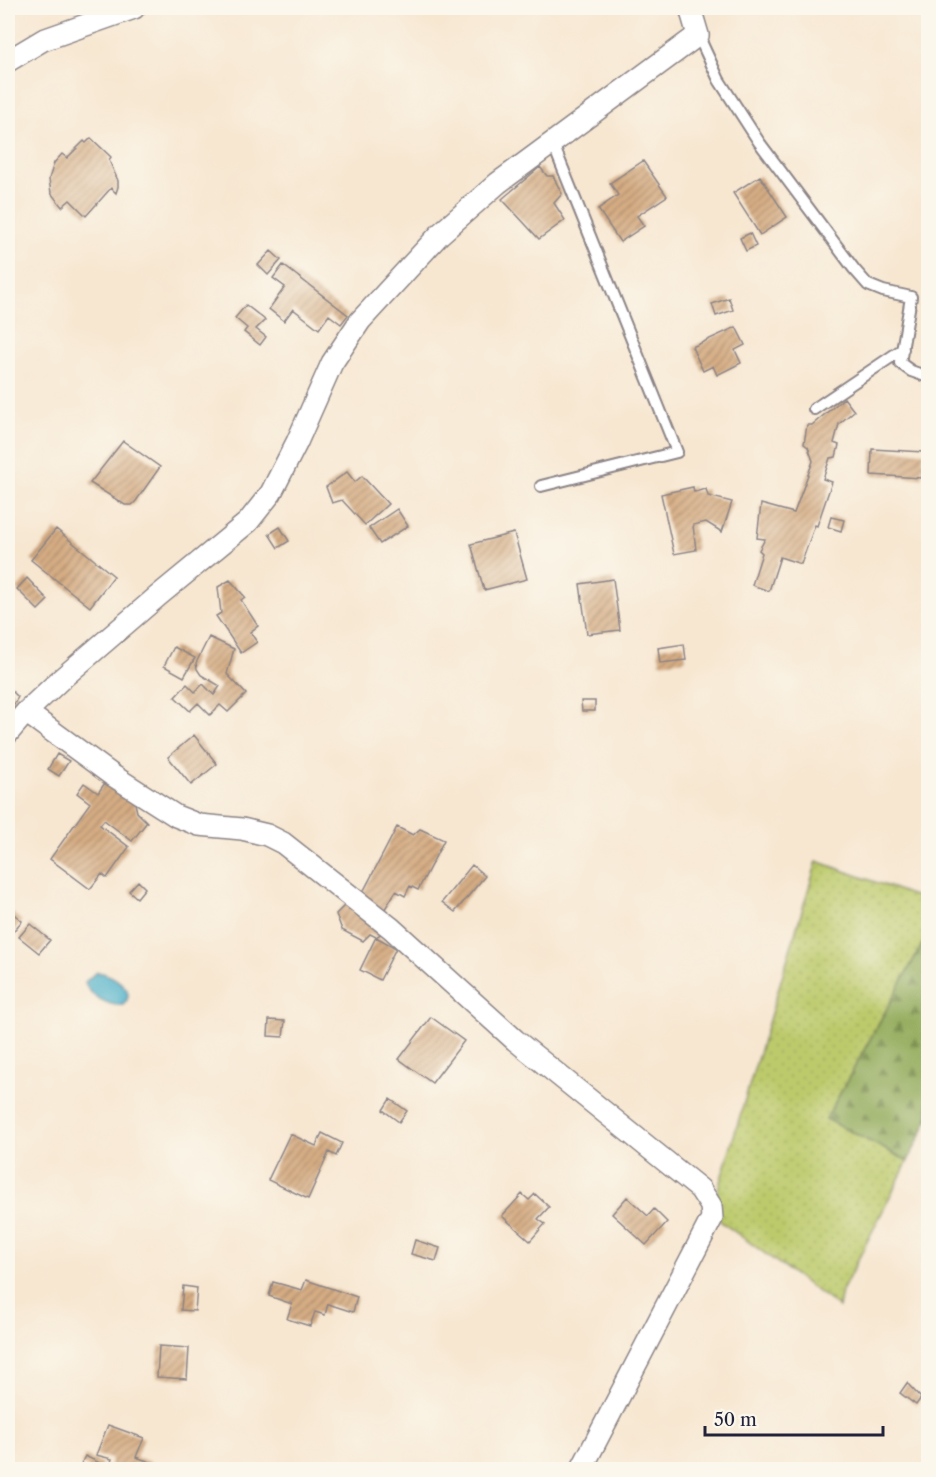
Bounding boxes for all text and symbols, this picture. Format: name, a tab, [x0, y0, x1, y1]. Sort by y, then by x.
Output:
scale bar	[705, 1399, 884, 1437]
text: 50 m	[714, 1409, 757, 1431]

